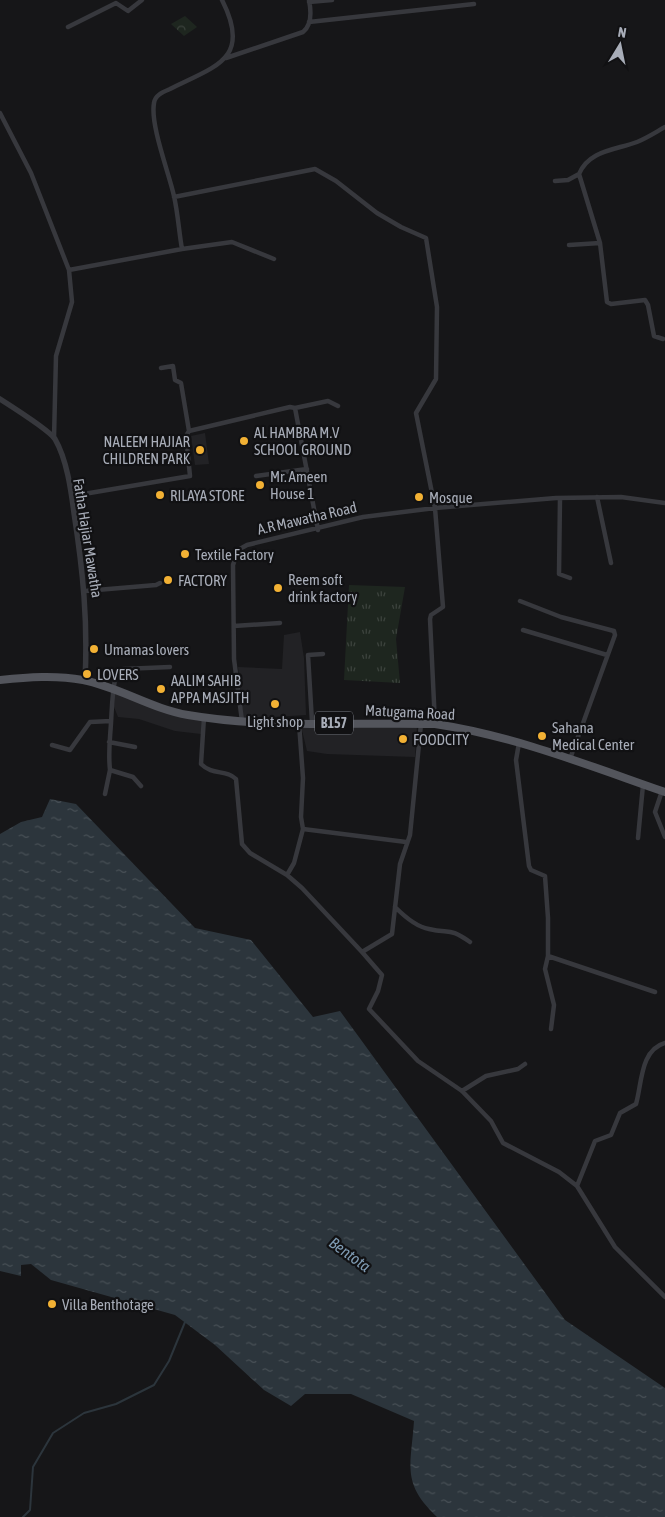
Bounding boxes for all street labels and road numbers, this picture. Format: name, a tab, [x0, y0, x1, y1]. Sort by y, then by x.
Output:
street label: Fatha Hajiar Mawatha	[70, 477, 106, 599]
street label: A.R Mawatha Road	[256, 498, 358, 538]
street label: Matugama Road	[365, 701, 455, 723]
road number: B157	[315, 711, 353, 734]

